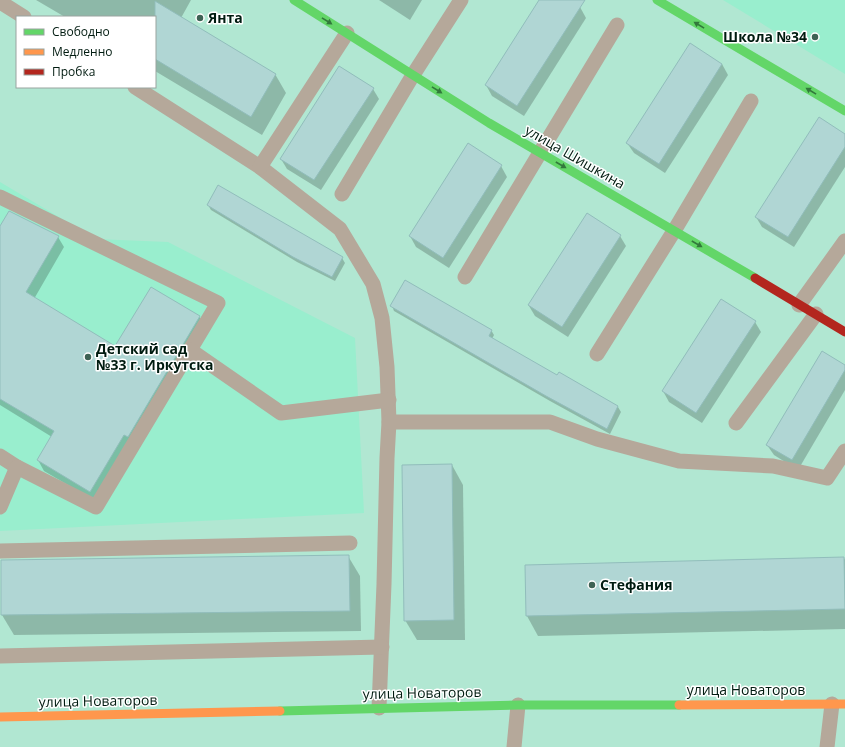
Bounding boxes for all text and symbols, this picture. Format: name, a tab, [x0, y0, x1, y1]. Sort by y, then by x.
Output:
place label: Янта	[207, 8, 243, 27]
marker: Янта	[195, 13, 205, 23]
legend	[16, 16, 156, 88]
one-way arrow	[322, 17, 332, 25]
one-way arrow	[693, 22, 705, 29]
text: Свободно	[52, 23, 110, 40]
place label: Школа №34	[723, 27, 807, 46]
marker: Школа №34	[810, 32, 820, 42]
text: Медленно	[52, 43, 112, 60]
text: Пробка	[52, 63, 95, 80]
one-way arrow	[431, 87, 443, 94]
one-way arrow	[805, 88, 817, 95]
street label: улица Шишкина	[522, 120, 629, 193]
one-way arrow	[555, 161, 566, 168]
one-way arrow	[691, 241, 703, 248]
place label: Детский сад №33 г. Иркутска	[96, 339, 213, 374]
marker: Детский сад №33 г. Иркутска	[83, 352, 93, 362]
place label: Стефания	[600, 575, 672, 594]
marker: Стефания	[587, 580, 597, 590]
street label: улица Новаторов	[687, 680, 805, 699]
street label: улица Новаторов	[362, 682, 482, 703]
street label: улица Новаторов	[38, 690, 158, 711]

